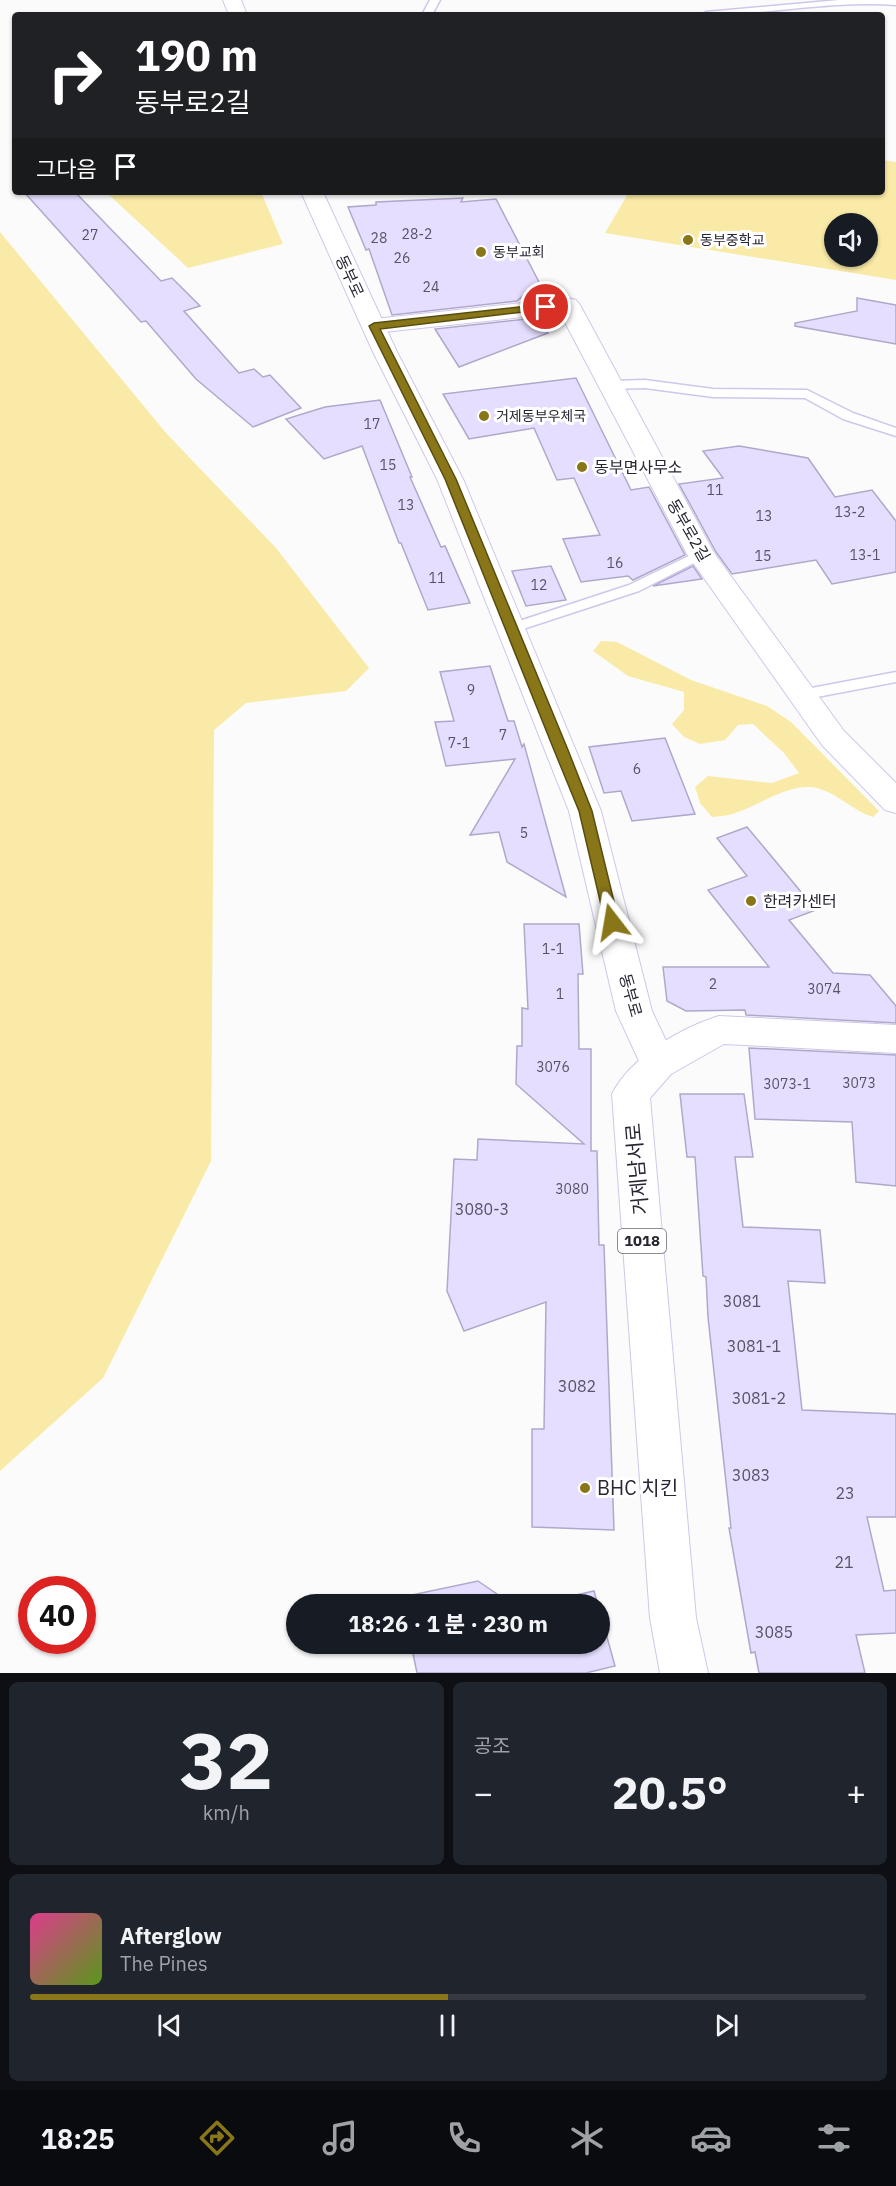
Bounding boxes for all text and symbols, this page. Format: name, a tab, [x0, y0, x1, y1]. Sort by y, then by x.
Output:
text: 190 m	[135, 28, 258, 83]
icon: right	[36, 36, 114, 114]
text: 동부로2길	[135, 84, 251, 119]
icon: arrive	[109, 150, 142, 183]
text: 그다음	[36, 154, 97, 183]
map controls	[824, 213, 878, 267]
button: sound	[824, 213, 878, 267]
house number: 28-2	[402, 225, 432, 243]
house number: 27	[82, 226, 98, 244]
house number: 28	[371, 229, 387, 247]
place label: 동부중학교	[700, 231, 765, 249]
marker: 동부중학교	[681, 233, 695, 247]
place label: 동부교회	[493, 243, 545, 261]
marker: 동부교회	[474, 245, 488, 259]
house number: 26	[394, 249, 410, 267]
street label: 동부로	[332, 252, 369, 300]
house number: 24	[423, 278, 439, 296]
pin	[520, 281, 571, 332]
icon: arrive	[529, 290, 562, 323]
place label: 거제동부우체국	[496, 407, 586, 425]
marker: 거제동부우체국	[477, 409, 491, 423]
house number: 17	[364, 415, 380, 433]
house number: 15	[380, 456, 396, 474]
place label: 동부면사무소	[594, 457, 682, 477]
marker: 동부면사무소	[575, 460, 589, 474]
house number: 11	[707, 481, 723, 499]
street label: 동부로2길	[663, 495, 715, 565]
house number: 13	[398, 496, 414, 514]
house number: 13-2	[835, 503, 865, 521]
house number: 13	[756, 507, 772, 525]
house number: 13-1	[850, 546, 880, 564]
house number: 15	[755, 547, 771, 565]
house number: 16	[607, 554, 623, 572]
house number: 11	[429, 569, 445, 587]
house number: 12	[531, 576, 547, 594]
house number: 9	[467, 681, 475, 699]
house number: 7	[499, 726, 507, 744]
house number: 7-1	[448, 734, 470, 752]
house number: 6	[633, 760, 641, 778]
house number: 5	[520, 824, 528, 842]
position arrow	[580, 890, 644, 954]
place label: 한려카센터	[763, 891, 837, 911]
marker: 한려카센터	[744, 894, 758, 908]
house number: 1-1	[542, 940, 564, 958]
street label: 동부로	[615, 971, 647, 1019]
house number: 2	[709, 975, 717, 993]
house number: 3074	[807, 980, 841, 998]
house number: 1	[556, 985, 564, 1003]
house number: 3076	[536, 1058, 570, 1076]
house number: 3073	[842, 1074, 876, 1092]
house number: 3073-1	[763, 1075, 811, 1093]
street label: 거제남서로	[619, 1122, 654, 1216]
house number: 3080	[555, 1180, 589, 1198]
house number: 3080-3	[455, 1199, 509, 1219]
road number: 1018	[618, 1229, 666, 1253]
house number: 3081	[723, 1291, 761, 1311]
house number: 3081-1	[727, 1336, 781, 1356]
house number: 3082	[558, 1376, 596, 1396]
house number: 3081-2	[732, 1388, 786, 1408]
house number: 3083	[732, 1465, 770, 1485]
place label: BHC 치킨	[597, 1474, 678, 1501]
marker: BHC 치킨	[578, 1481, 592, 1495]
house number: 23	[835, 1483, 855, 1503]
house number: 21	[834, 1552, 854, 1572]
speed limit sign: 40	[18, 1576, 96, 1654]
text: 18:26 · 1 분 · 230 m	[348, 1609, 548, 1638]
house number: 3085	[755, 1622, 793, 1642]
text: 32	[179, 1709, 273, 1810]
text: 공조	[474, 1732, 510, 1759]
text: 20.5°	[612, 1763, 728, 1821]
text: −	[474, 1771, 493, 1814]
text: +	[846, 1771, 866, 1814]
text: km/h	[203, 1799, 250, 1826]
text: Afterglow	[120, 1921, 222, 1950]
text: The Pines	[120, 1950, 208, 1977]
icon: previous	[153, 2009, 186, 2042]
icon: pause	[431, 2009, 464, 2042]
icon: next	[710, 2009, 743, 2042]
icon: directions	[196, 2117, 238, 2159]
icon: music	[319, 2117, 361, 2159]
icon: phone	[443, 2117, 485, 2159]
icon: climate	[566, 2117, 608, 2159]
icon: car	[690, 2117, 732, 2159]
icon: filters	[813, 2117, 855, 2159]
text: 18:25	[41, 2121, 114, 2156]

